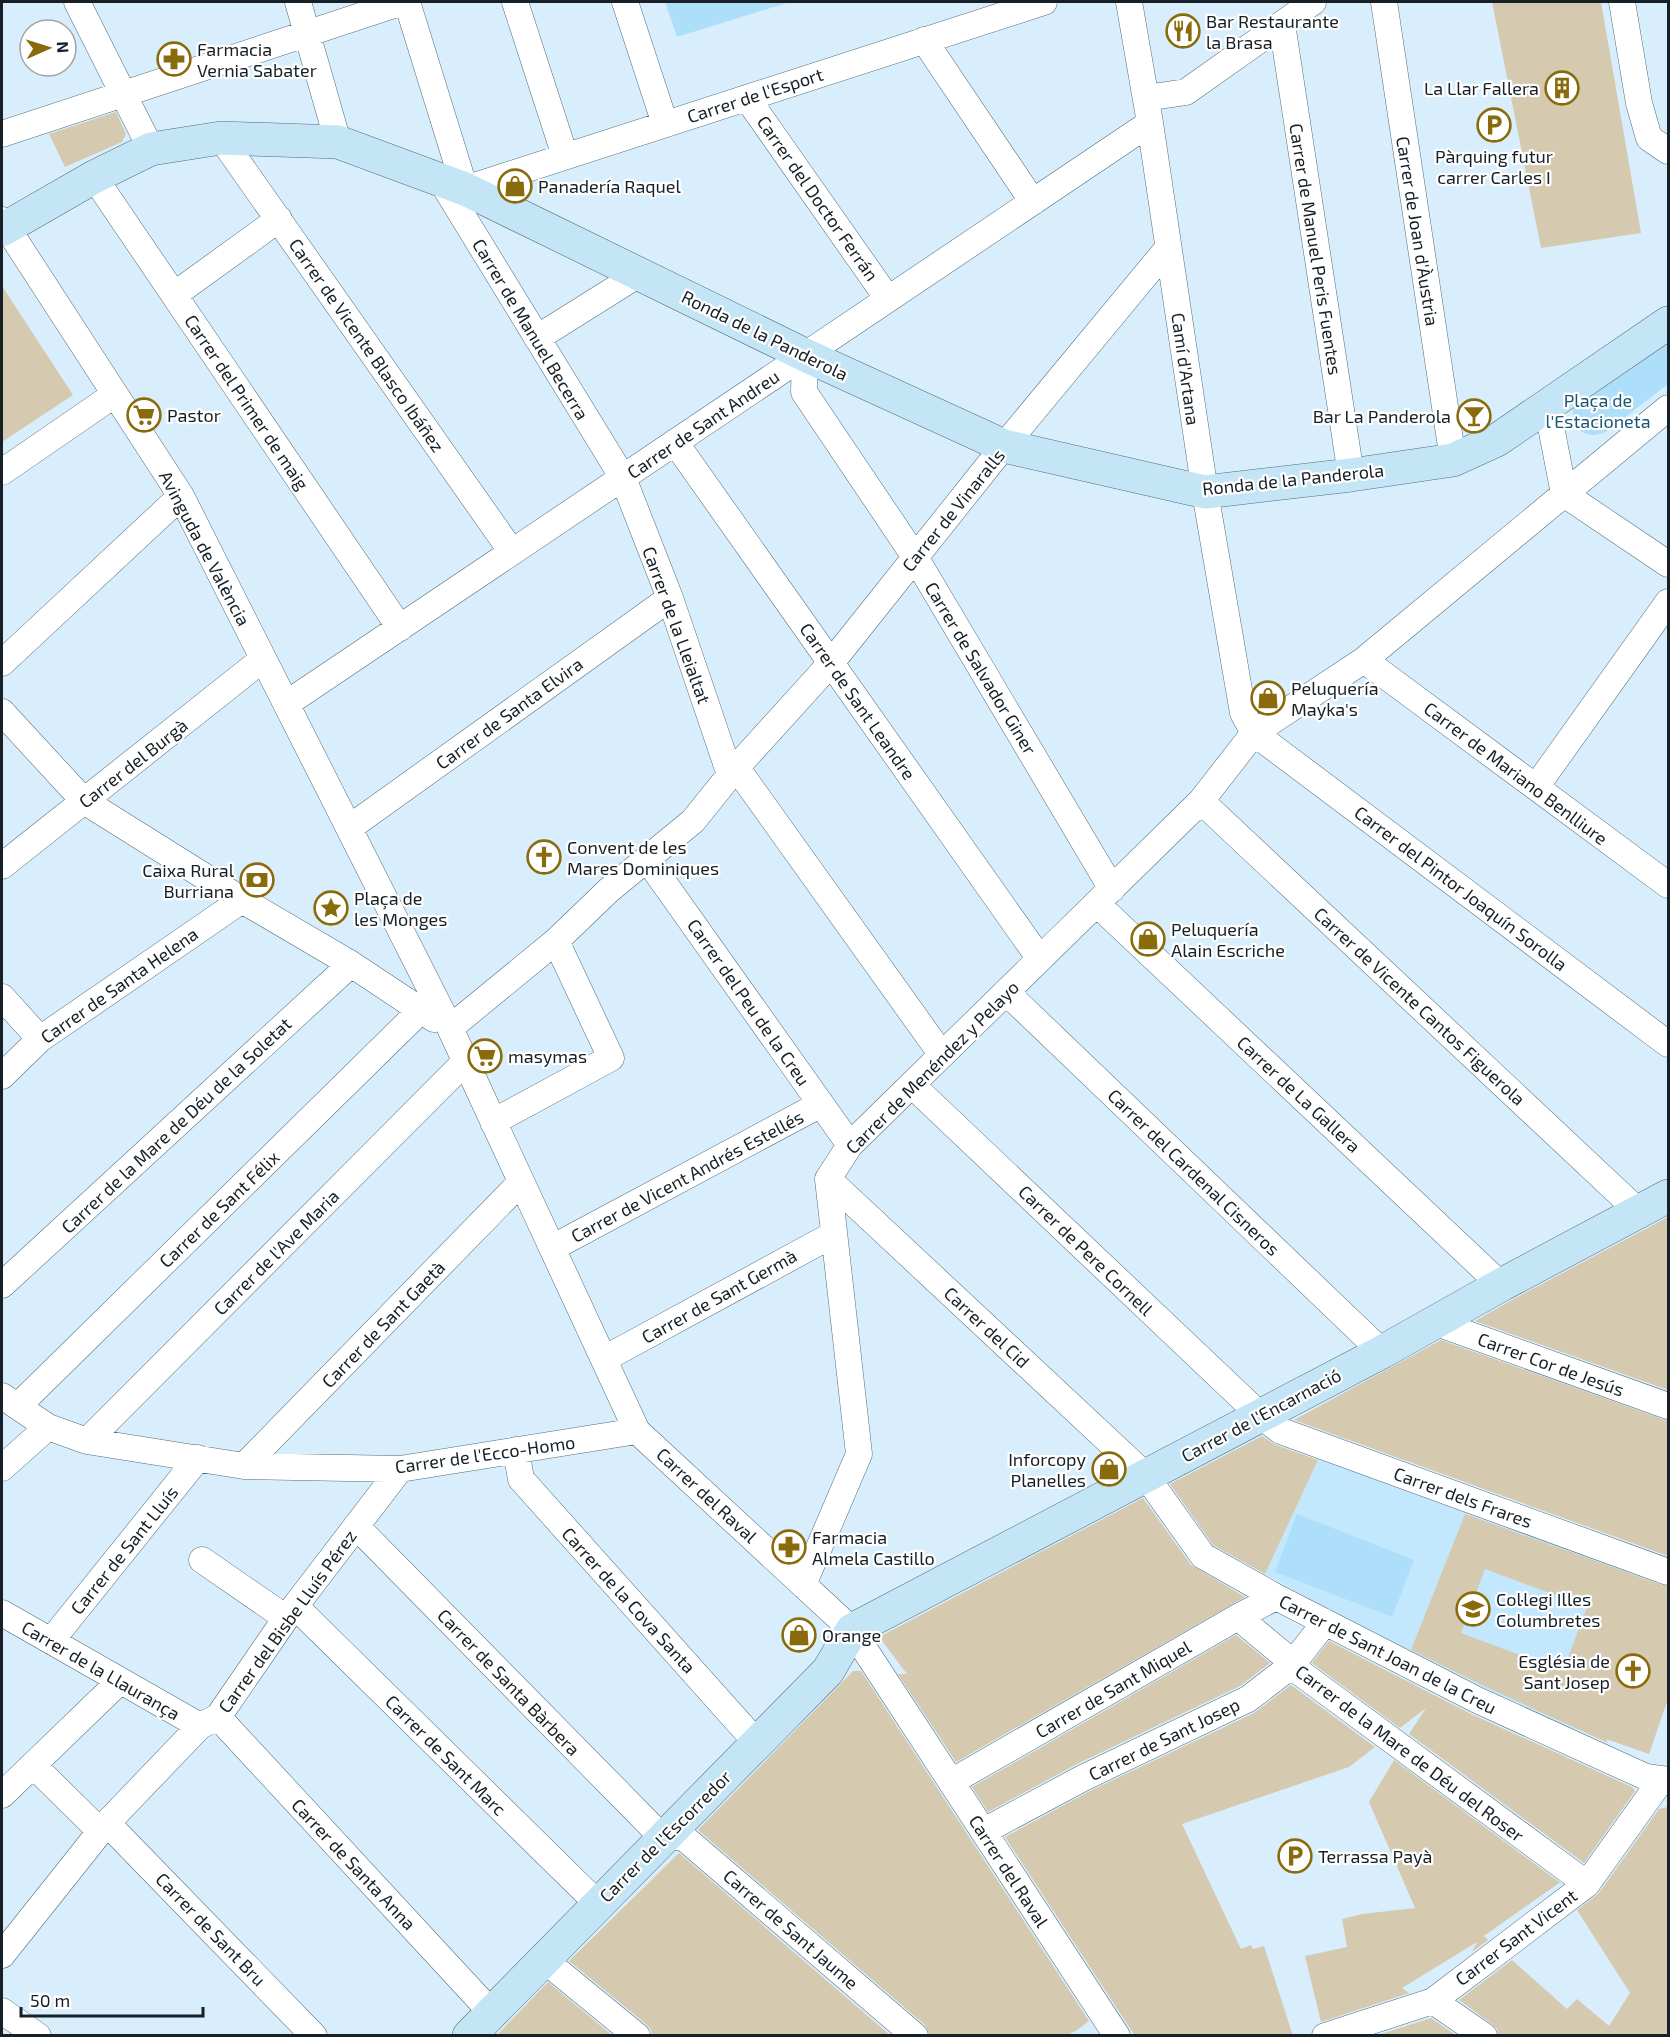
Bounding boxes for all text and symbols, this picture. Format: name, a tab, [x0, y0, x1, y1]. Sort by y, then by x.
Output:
place label: Bar Restaurante la Brasa	[1206, 10, 1339, 53]
restaurant icon: Bar Restaurante la Brasa	[1165, 13, 1201, 49]
north arrow	[18, 18, 78, 78]
place label: Farmacia Vernia Sabater	[197, 38, 317, 81]
text: N	[54, 41, 73, 53]
pharmacy icon: Farmacia Vernia Sabater	[156, 41, 192, 77]
street label: Carrer de l'Esport	[684, 63, 826, 127]
building icon: La Llar Fallera	[1544, 70, 1580, 106]
place label: La Llar Fallera	[1424, 77, 1539, 99]
parking icon: Pàrquing futur carrer Carles I	[1476, 107, 1512, 143]
street label: Carrer del Doctor Ferrán	[753, 111, 883, 285]
street label: Carrer de Manuel Peris Fuentes	[1285, 122, 1347, 376]
street label: Carrer de Joan d'Àustria	[1392, 135, 1444, 327]
place label: Pàrquing futur carrer Carles I	[1435, 145, 1553, 188]
shop icon: Panadería Raquel	[497, 168, 533, 204]
place label: Panadería Raquel	[538, 175, 682, 197]
street label: Carrer de Vicente Blasco Ibáñez	[285, 234, 449, 456]
street label: Carrer de Manuel Becerra	[468, 234, 594, 424]
street label: Ronda de la Panderola	[678, 285, 852, 385]
street label: Carrer del Primer de maig	[180, 310, 314, 494]
street label: Camí d'Artana	[1167, 311, 1205, 427]
street label: Carrer de Sant Andreu	[623, 365, 783, 483]
park label: Plaça de l'Estacioneta	[1545, 389, 1651, 432]
supermarket icon: Pastor	[126, 397, 162, 433]
bar icon: Bar La Panderola	[1456, 398, 1492, 434]
place label: Pastor	[167, 404, 221, 426]
place label: Bar La Panderola	[1313, 405, 1451, 427]
street label: Carrer de Vinaralls	[897, 444, 1009, 576]
street label: Ronda de la Panderola	[1201, 459, 1385, 499]
street label: Avinguda de València	[155, 467, 255, 629]
street label: Carrer de la Lleialtat	[638, 543, 716, 707]
street label: Carrer de Salvador Giner	[921, 578, 1041, 758]
street label: Carrer de Sant Leandre	[796, 618, 920, 784]
street label: Carrer de Santa Elvira	[431, 652, 587, 774]
place label: Peluquería Mayka's	[1291, 677, 1379, 720]
shop icon: Peluquería Mayka's	[1250, 680, 1286, 716]
street label: Carrer de Mariano Benlliure	[1420, 697, 1612, 849]
street label: Carrer del Burgà	[74, 714, 192, 812]
street label: Carrer del Pintor Joaquín Sorolla	[1350, 801, 1572, 975]
place label: Convent de les Mares Dominiques	[567, 836, 719, 879]
church icon: Convent de les Mares Dominiques	[526, 839, 562, 875]
place label: Caixa Rural Burriana	[142, 859, 235, 902]
bank icon: Caixa Rural Burriana	[239, 862, 275, 898]
place label: Plaça de les Monges	[354, 887, 447, 930]
place icon: Plaça de les Monges	[313, 890, 349, 926]
street label: Carrer de Vicente Cantos Figuerola	[1310, 902, 1530, 1110]
street label: Carrer del Peu de la Creu	[683, 914, 815, 1090]
place label: Peluquería Alain Escriche	[1171, 918, 1285, 961]
shop icon: Peluquería Alain Escriche	[1130, 921, 1166, 957]
street label: Carrer de Santa Helena	[36, 922, 202, 1048]
street label: Carrer de Menéndez y Pelayo	[841, 976, 1023, 1158]
street label: Carrer de la Mare de Déu de la Soletat	[56, 1012, 296, 1238]
street label: Carrer de La Gallera	[1233, 1031, 1365, 1157]
supermarket icon: masymas	[467, 1038, 503, 1074]
place label: masymas	[508, 1045, 587, 1067]
street label: Carrer del Cardenal Cisneros	[1103, 1084, 1285, 1260]
street label: Carrer de Vicent Andrés Estellés	[567, 1105, 807, 1247]
street label: Carrer de Sant Félix	[154, 1146, 284, 1272]
street label: Carrer de Pere Cornell	[1014, 1180, 1158, 1320]
street label: Carrer de l'Ave Maria	[209, 1185, 343, 1319]
street label: Carrer de Sant Germà	[638, 1244, 800, 1348]
street label: Carrer de Sant Gaetà	[317, 1256, 449, 1392]
street label: Carrer del Cid	[940, 1282, 1034, 1372]
street label: Carrer Cor de Jesús	[1475, 1327, 1627, 1401]
street label: Carrer de l'Encarnació	[1177, 1364, 1345, 1466]
street label: Carrer de l'Ecco-Homo	[394, 1430, 576, 1478]
street label: Carrer del Raval	[652, 1443, 762, 1548]
place label: Inforcopy Planelles	[1008, 1448, 1086, 1491]
shop icon: Inforcopy Planelles	[1091, 1451, 1127, 1487]
street label: Carrer dels Frares	[1391, 1462, 1535, 1532]
street label: Carrer de Sant Lluís	[66, 1481, 182, 1619]
street label: Carrer de la Cova Santa	[558, 1522, 700, 1678]
street label: Carrer del Bisbe Lluís Pérez	[213, 1525, 361, 1717]
place label: Farmacia Almela Castillo	[812, 1526, 935, 1569]
pharmacy icon: Farmacia Almela Castillo	[771, 1529, 807, 1565]
place label: Col·legi Illes Columbretes	[1496, 1588, 1600, 1631]
street label: Carrer de Sant Joan de la Creu	[1276, 1590, 1500, 1718]
school or university icon: Col·legi Illes Columbretes	[1455, 1591, 1491, 1627]
street label: Carrer de Santa Bàrbera	[433, 1604, 585, 1760]
street label: Carrer de la Llaurança	[17, 1616, 184, 1725]
shop icon: Orange	[781, 1617, 817, 1653]
place label: Orange	[822, 1624, 881, 1646]
street label: Carrer de Sant Miquel	[1031, 1635, 1195, 1743]
place label: Església de Sant Josep	[1518, 1650, 1610, 1693]
church icon: Església de Sant Josep	[1615, 1653, 1651, 1689]
street label: Carrer de la Mare de Déu del Roser	[1291, 1660, 1529, 1846]
street label: Carrer de Sant Marc	[381, 1690, 511, 1820]
street label: Carrer de Sant Josep	[1085, 1693, 1243, 1785]
street label: Carrer de l'Escorredor	[595, 1766, 735, 1906]
street label: Carrer de Santa Anna	[287, 1794, 421, 1934]
street label: Carrer del Raval	[965, 1811, 1054, 1932]
parking icon: Terrassa Payà	[1277, 1838, 1313, 1874]
place label: Terrassa Payà	[1318, 1845, 1432, 1867]
street label: Carrer de Sant Jaume	[719, 1864, 863, 1994]
street label: Carrer de Sant Bru	[151, 1868, 271, 1990]
street label: Carrer Sant Vicent	[1451, 1884, 1581, 1990]
scale bar	[21, 1980, 202, 2018]
text: 50 m	[30, 1989, 70, 2011]

